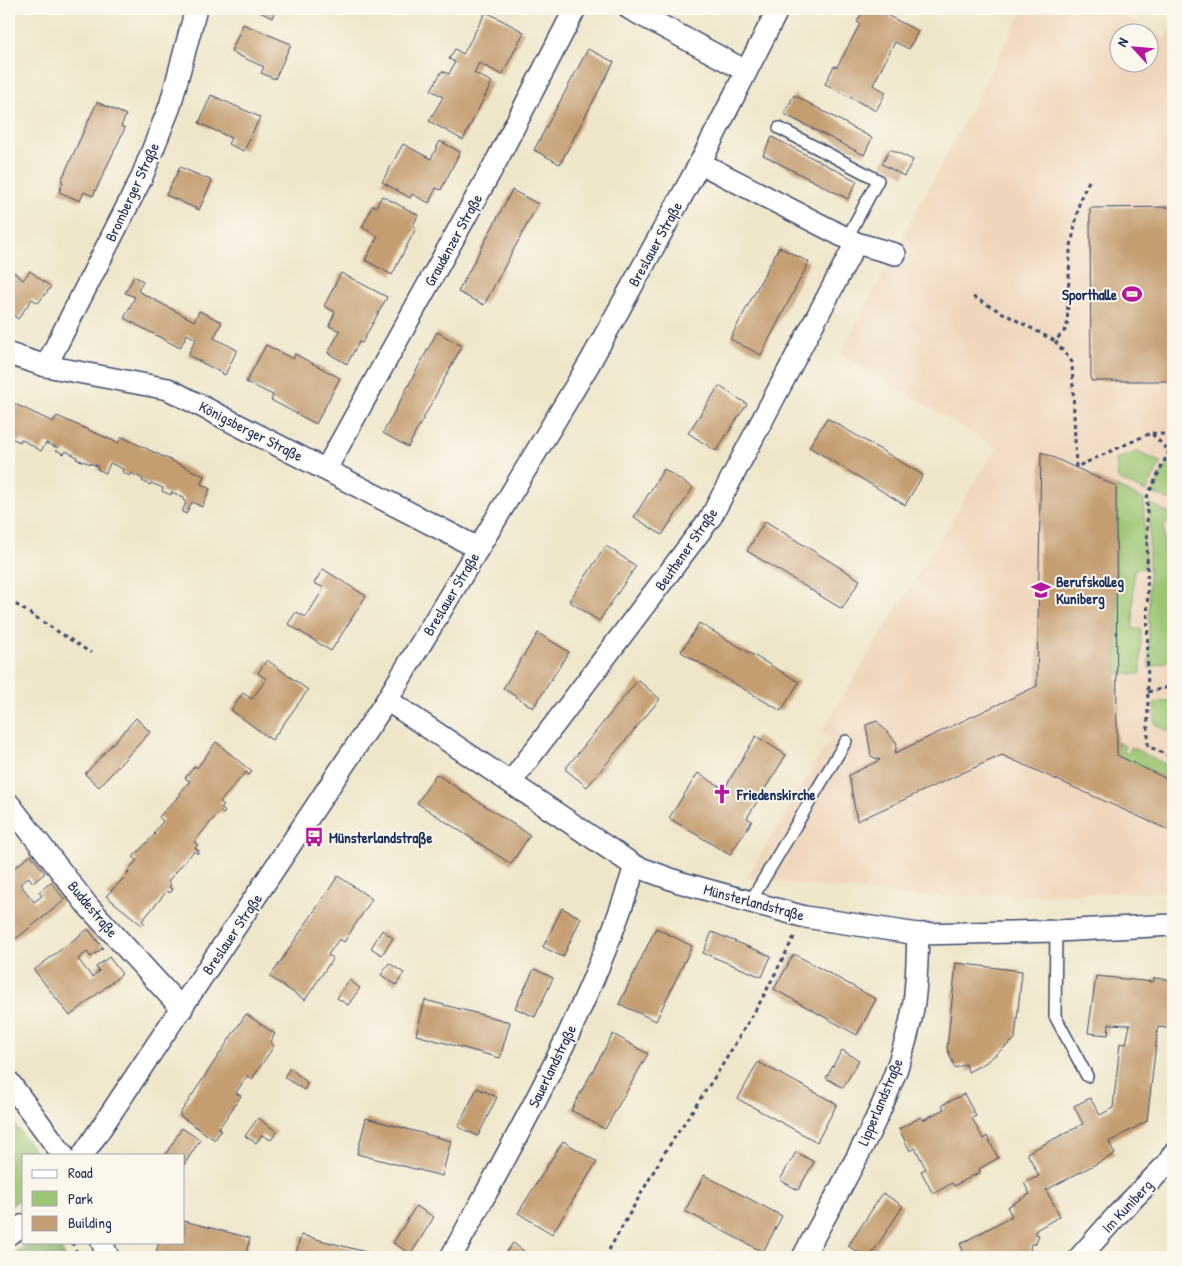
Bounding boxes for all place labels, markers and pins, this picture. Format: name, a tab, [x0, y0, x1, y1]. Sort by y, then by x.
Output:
sports icon: Sporthalle	[1121, 283, 1143, 305]
place label: Sporthalle	[1062, 284, 1117, 306]
place label: Berufskolleg Kuniberg	[1056, 571, 1124, 610]
school or university icon: Berufskolleg Kuniberg	[1030, 579, 1052, 601]
church icon: Friedenskirche	[711, 783, 733, 805]
place label: Friedenskirche	[736, 784, 816, 805]
bus stop icon: Münsterlandstraße	[303, 826, 325, 848]
place label: Münsterlandstraße	[329, 827, 432, 849]

